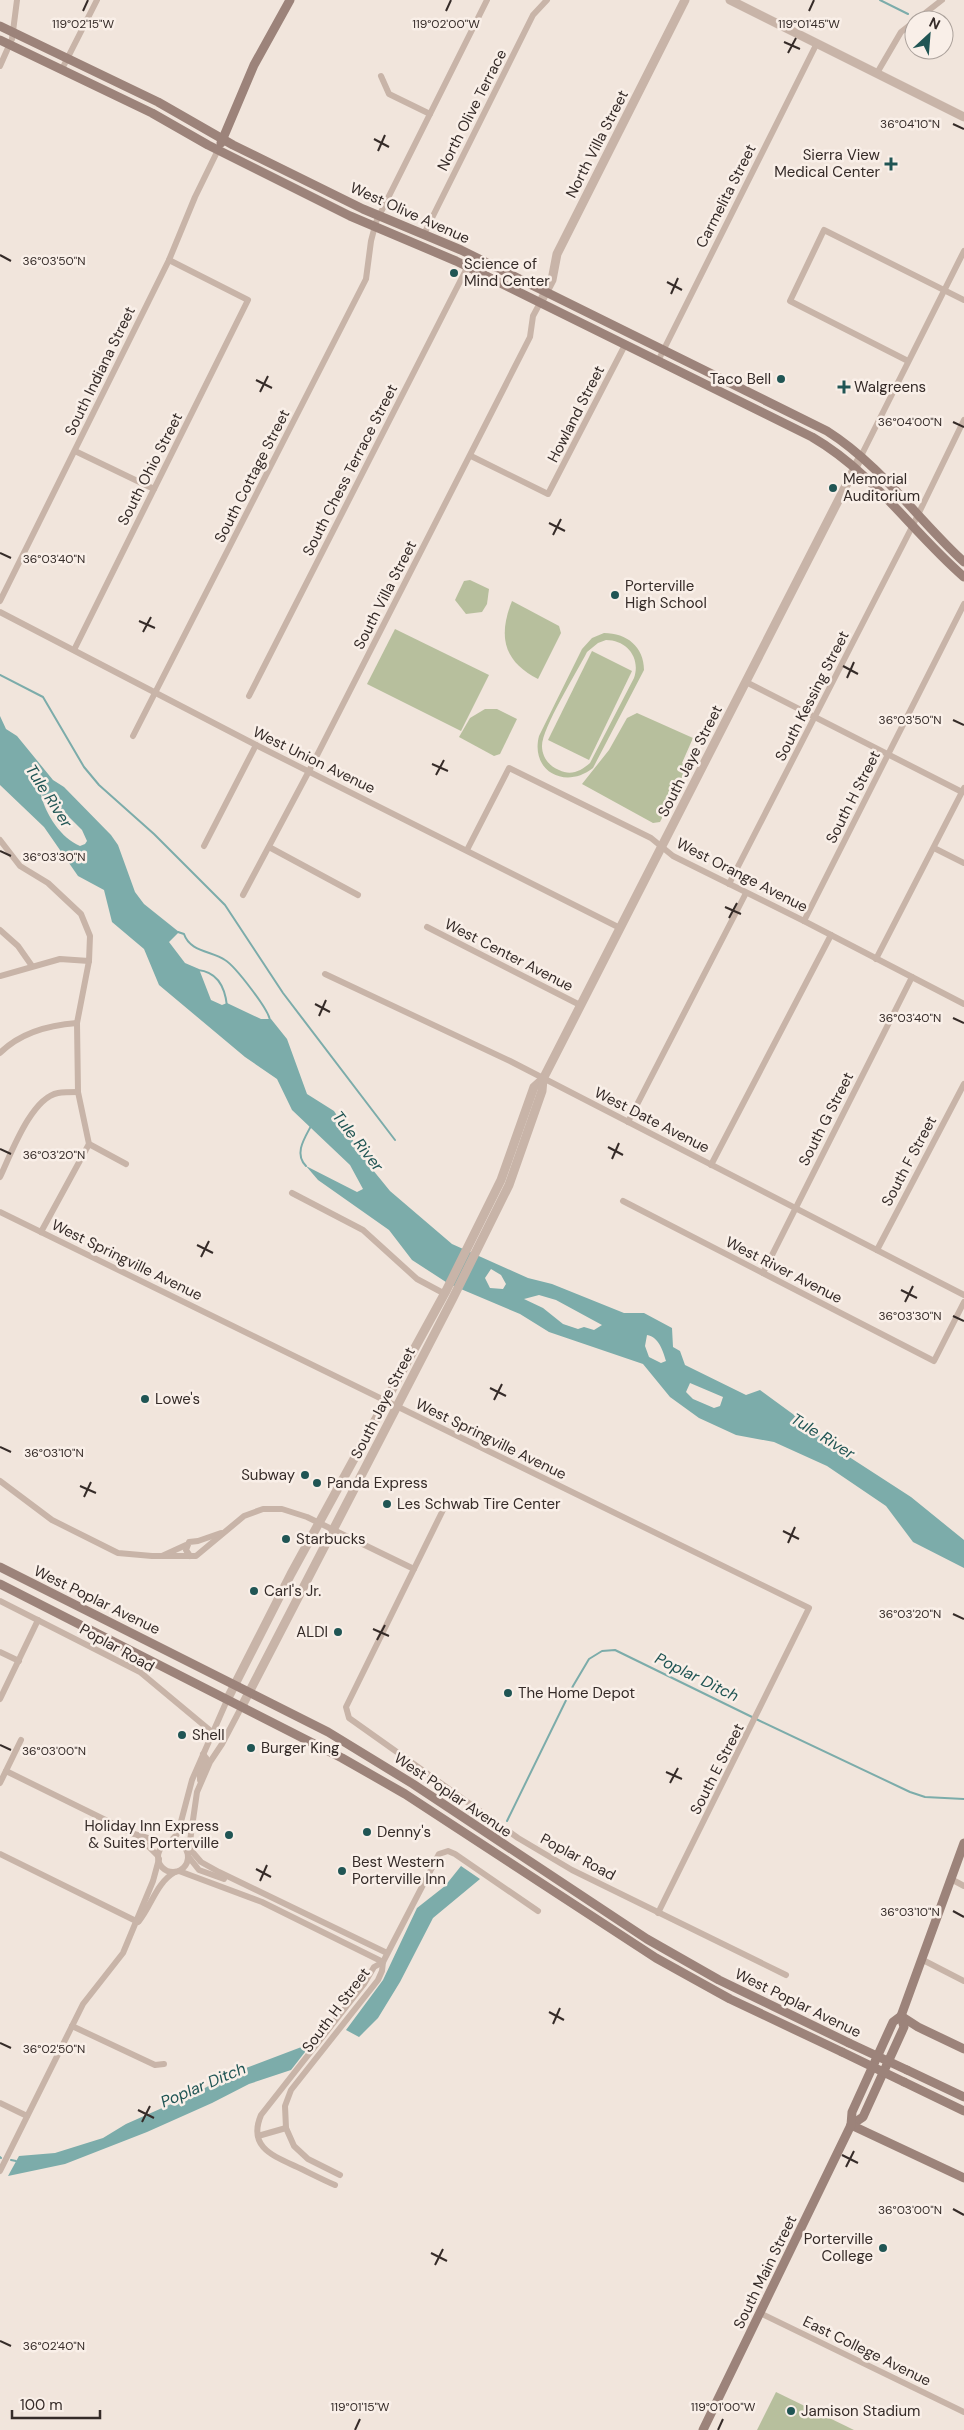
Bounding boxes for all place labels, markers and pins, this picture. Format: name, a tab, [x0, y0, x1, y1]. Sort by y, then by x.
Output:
place label: Sierra View Medical Center	[774, 145, 881, 182]
marker: Sierra View Medical Center	[884, 157, 898, 171]
place label: Science of Mind Center	[464, 254, 550, 291]
marker: Science of Mind Center	[448, 267, 460, 279]
place label: Taco Bell	[710, 369, 771, 389]
marker: Taco Bell	[775, 373, 787, 385]
place label: Walgreens	[854, 377, 926, 397]
marker: Walgreens	[838, 381, 850, 393]
place label: Memorial Auditorium	[843, 469, 920, 506]
marker: Memorial Auditorium	[827, 482, 839, 494]
place label: Porterville High School	[625, 576, 707, 613]
marker: Porterville High School	[609, 589, 621, 601]
place label: Lowe's	[155, 1389, 200, 1409]
marker: Lowe's	[139, 1393, 151, 1405]
place label: Subway	[241, 1465, 296, 1485]
marker: Subway	[299, 1469, 311, 1481]
place label: Panda Express	[327, 1473, 428, 1493]
marker: Panda Express	[311, 1477, 323, 1489]
place label: Les Schwab Tire Center	[397, 1494, 561, 1514]
marker: Les Schwab Tire Center	[381, 1498, 393, 1510]
place label: Starbucks	[296, 1529, 366, 1549]
marker: Starbucks	[280, 1533, 292, 1545]
place label: Carl's Jr.	[264, 1581, 321, 1601]
marker: Carl's Jr.	[248, 1585, 260, 1597]
place label: ALDI	[296, 1622, 328, 1642]
marker: ALDI	[332, 1626, 344, 1638]
place label: The Home Depot	[518, 1683, 635, 1703]
marker: The Home Depot	[502, 1687, 514, 1699]
place label: Shell	[192, 1725, 225, 1745]
marker: Shell	[176, 1729, 188, 1741]
place label: Burger King	[261, 1738, 339, 1758]
marker: Burger King	[245, 1742, 257, 1754]
place label: Holiday Inn Express & Suites Porterville	[84, 1816, 219, 1853]
place label: Denny's	[377, 1822, 431, 1842]
marker: Denny's	[361, 1826, 373, 1838]
marker: Holiday Inn Express & Suites Porterville	[223, 1829, 235, 1841]
place label: Best Western Porterville Inn	[352, 1852, 446, 1889]
marker: Best Western Porterville Inn	[336, 1865, 348, 1877]
place label: Porterville College	[804, 2229, 873, 2266]
marker: Porterville College	[877, 2242, 889, 2254]
place label: Jamison Stadium	[801, 2401, 920, 2421]
marker: Jamison Stadium	[785, 2405, 797, 2417]

